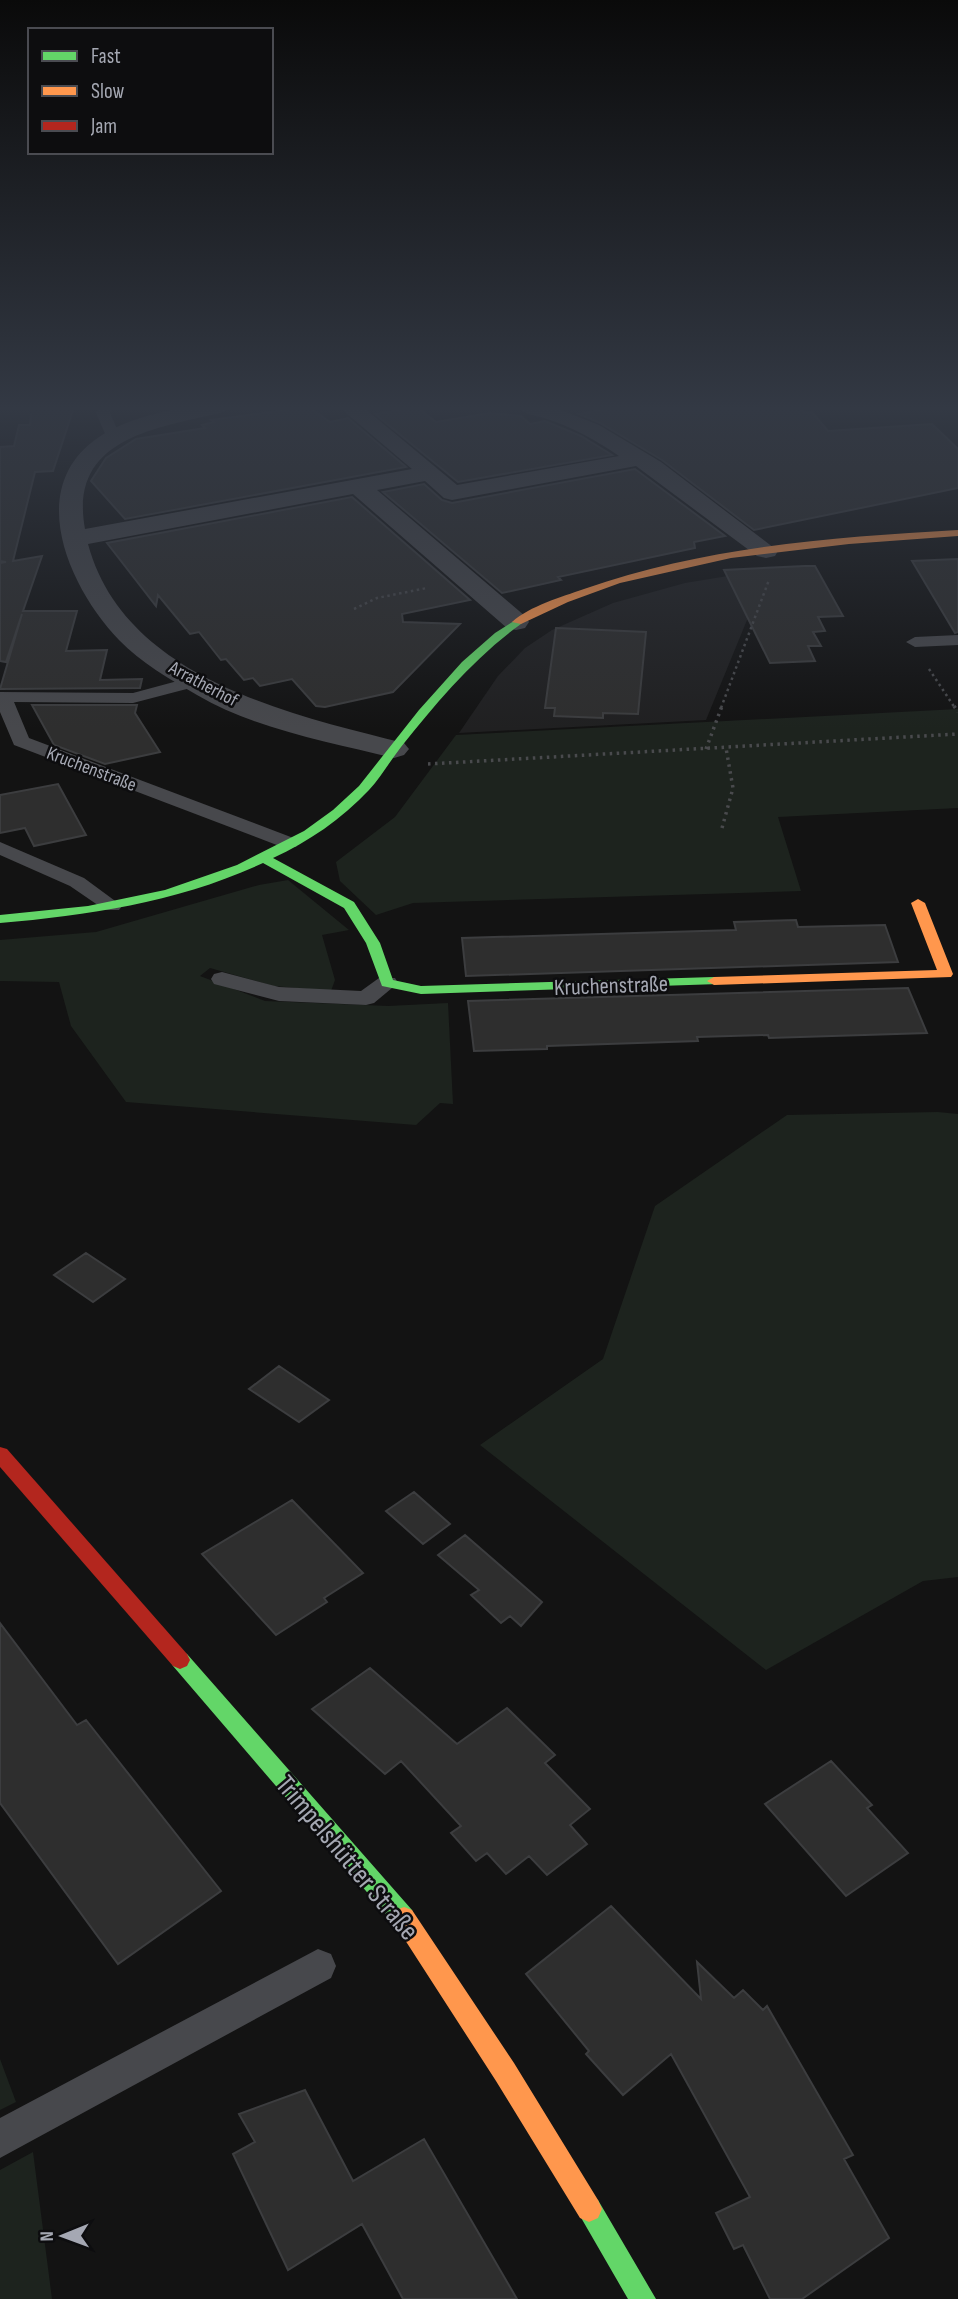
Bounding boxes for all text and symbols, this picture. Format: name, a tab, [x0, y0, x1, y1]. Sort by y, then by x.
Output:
legend	[28, 28, 273, 154]
text: Fast	[91, 44, 121, 69]
text: Slow	[91, 79, 125, 104]
text: Jam	[90, 114, 117, 139]
street label: Arratherhof	[164, 656, 242, 712]
street label: Kruchenstraße	[43, 742, 140, 797]
street label: Kruchenstraße	[554, 970, 668, 1002]
street label: Trimpelshütter Straße	[268, 1769, 425, 1947]
north arrow	[28, 2201, 98, 2271]
text: N	[36, 2231, 59, 2242]

